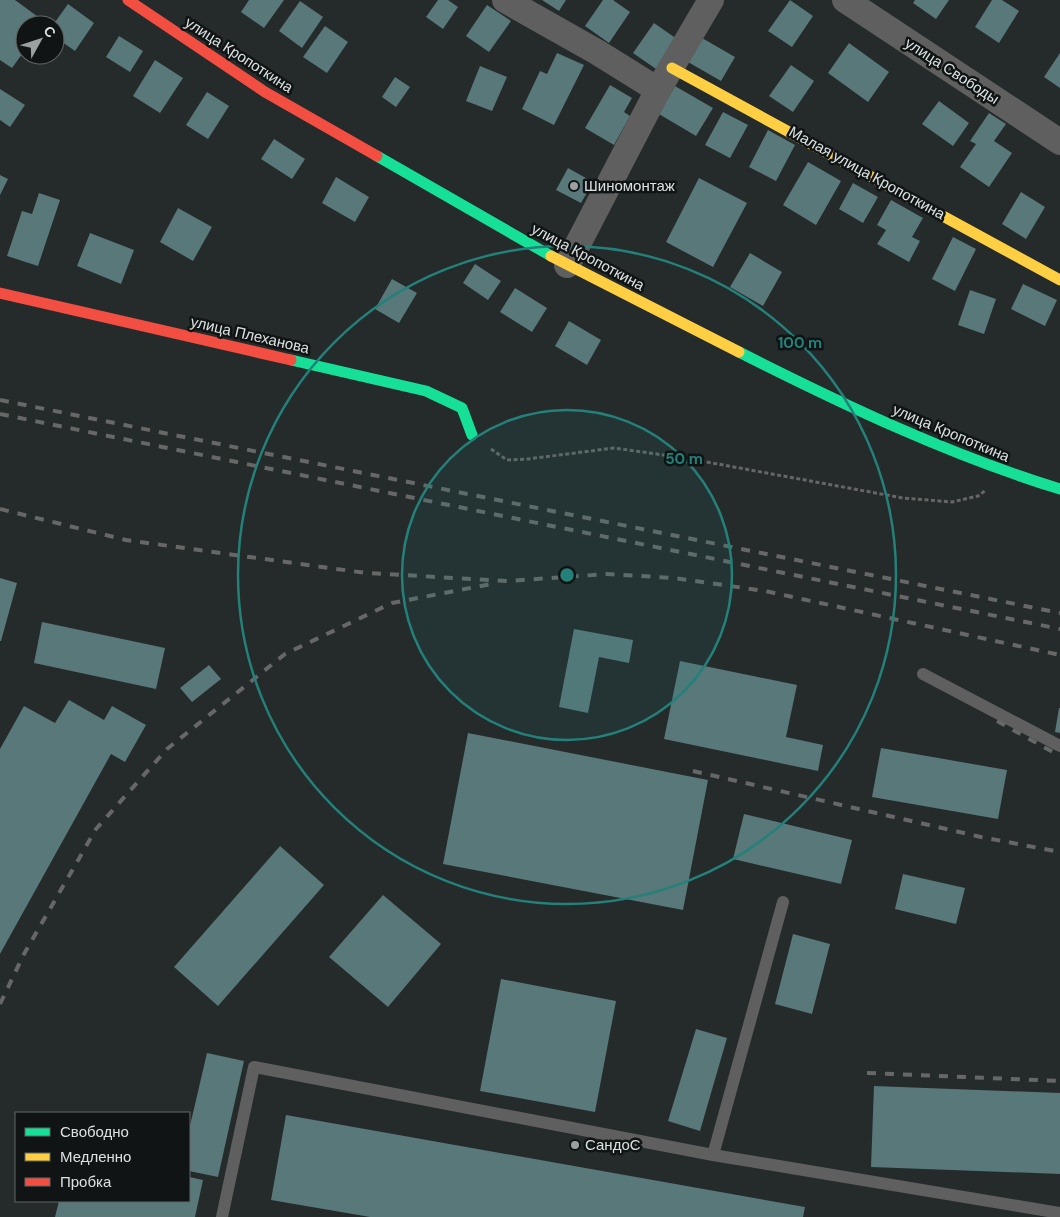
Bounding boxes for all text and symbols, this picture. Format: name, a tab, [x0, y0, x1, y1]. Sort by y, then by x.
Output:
street label: улица Кропоткина	[181, 13, 298, 98]
north arrow	[15, 15, 65, 65]
text: С	[40, 22, 60, 41]
street label: улица Свободы	[901, 33, 1003, 109]
street label: Малая улица Кропоткина	[785, 122, 949, 225]
place label: Шиномонтаж	[584, 176, 675, 196]
marker: Шиномонтаж	[568, 180, 580, 192]
street label: улица Кропоткина	[528, 219, 649, 296]
street label: улица Плеханова	[189, 312, 312, 359]
text: 100 m	[778, 333, 822, 353]
street label: улица Кропоткина	[889, 399, 1013, 467]
text: 50 m	[665, 449, 703, 469]
centre of rings	[558, 566, 576, 584]
legend	[15, 1112, 190, 1202]
text: Свободно	[60, 1122, 129, 1142]
place label: СандоС	[585, 1135, 641, 1155]
marker: СандоС	[569, 1139, 581, 1151]
text: Медленно	[60, 1147, 131, 1167]
text: Пробка	[60, 1172, 112, 1192]

